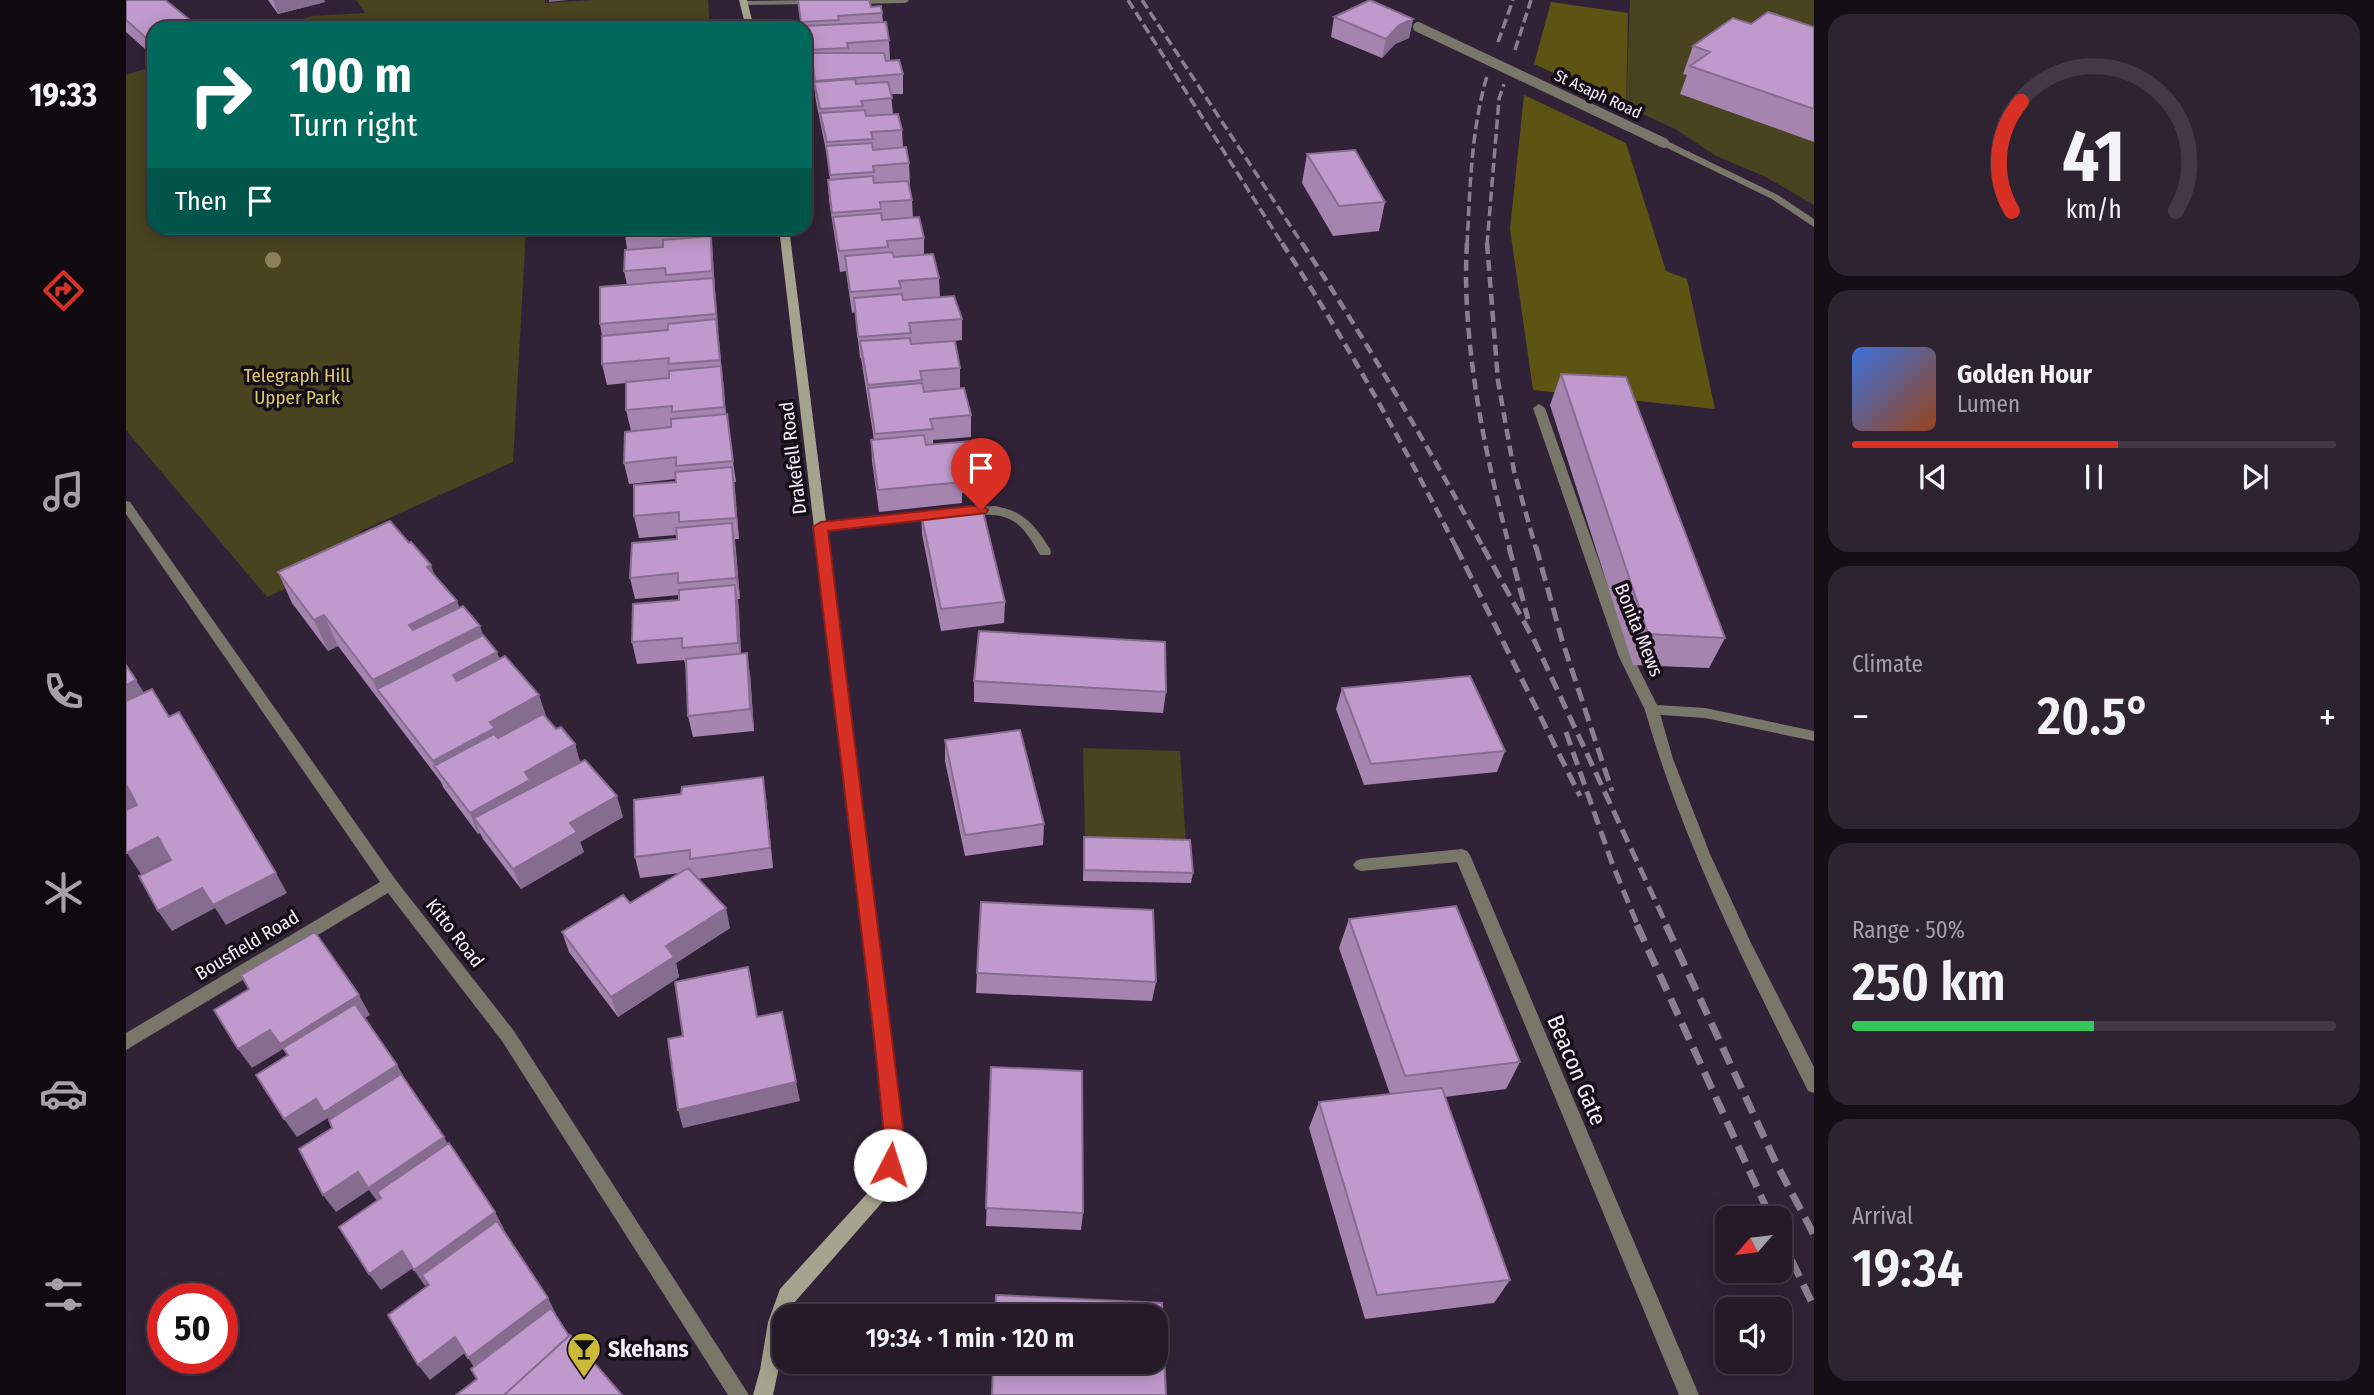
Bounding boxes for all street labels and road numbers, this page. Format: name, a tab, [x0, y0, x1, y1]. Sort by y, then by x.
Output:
street label: St Asaph Road	[1551, 66, 1645, 122]
street label: Drakefell Road	[775, 400, 811, 516]
street label: Bonita Mews	[1610, 580, 1668, 680]
street label: Kitto Road	[421, 894, 489, 972]
street label: Bousfield Road	[191, 905, 303, 985]
street label: Beacon Gate	[1541, 1011, 1613, 1129]

